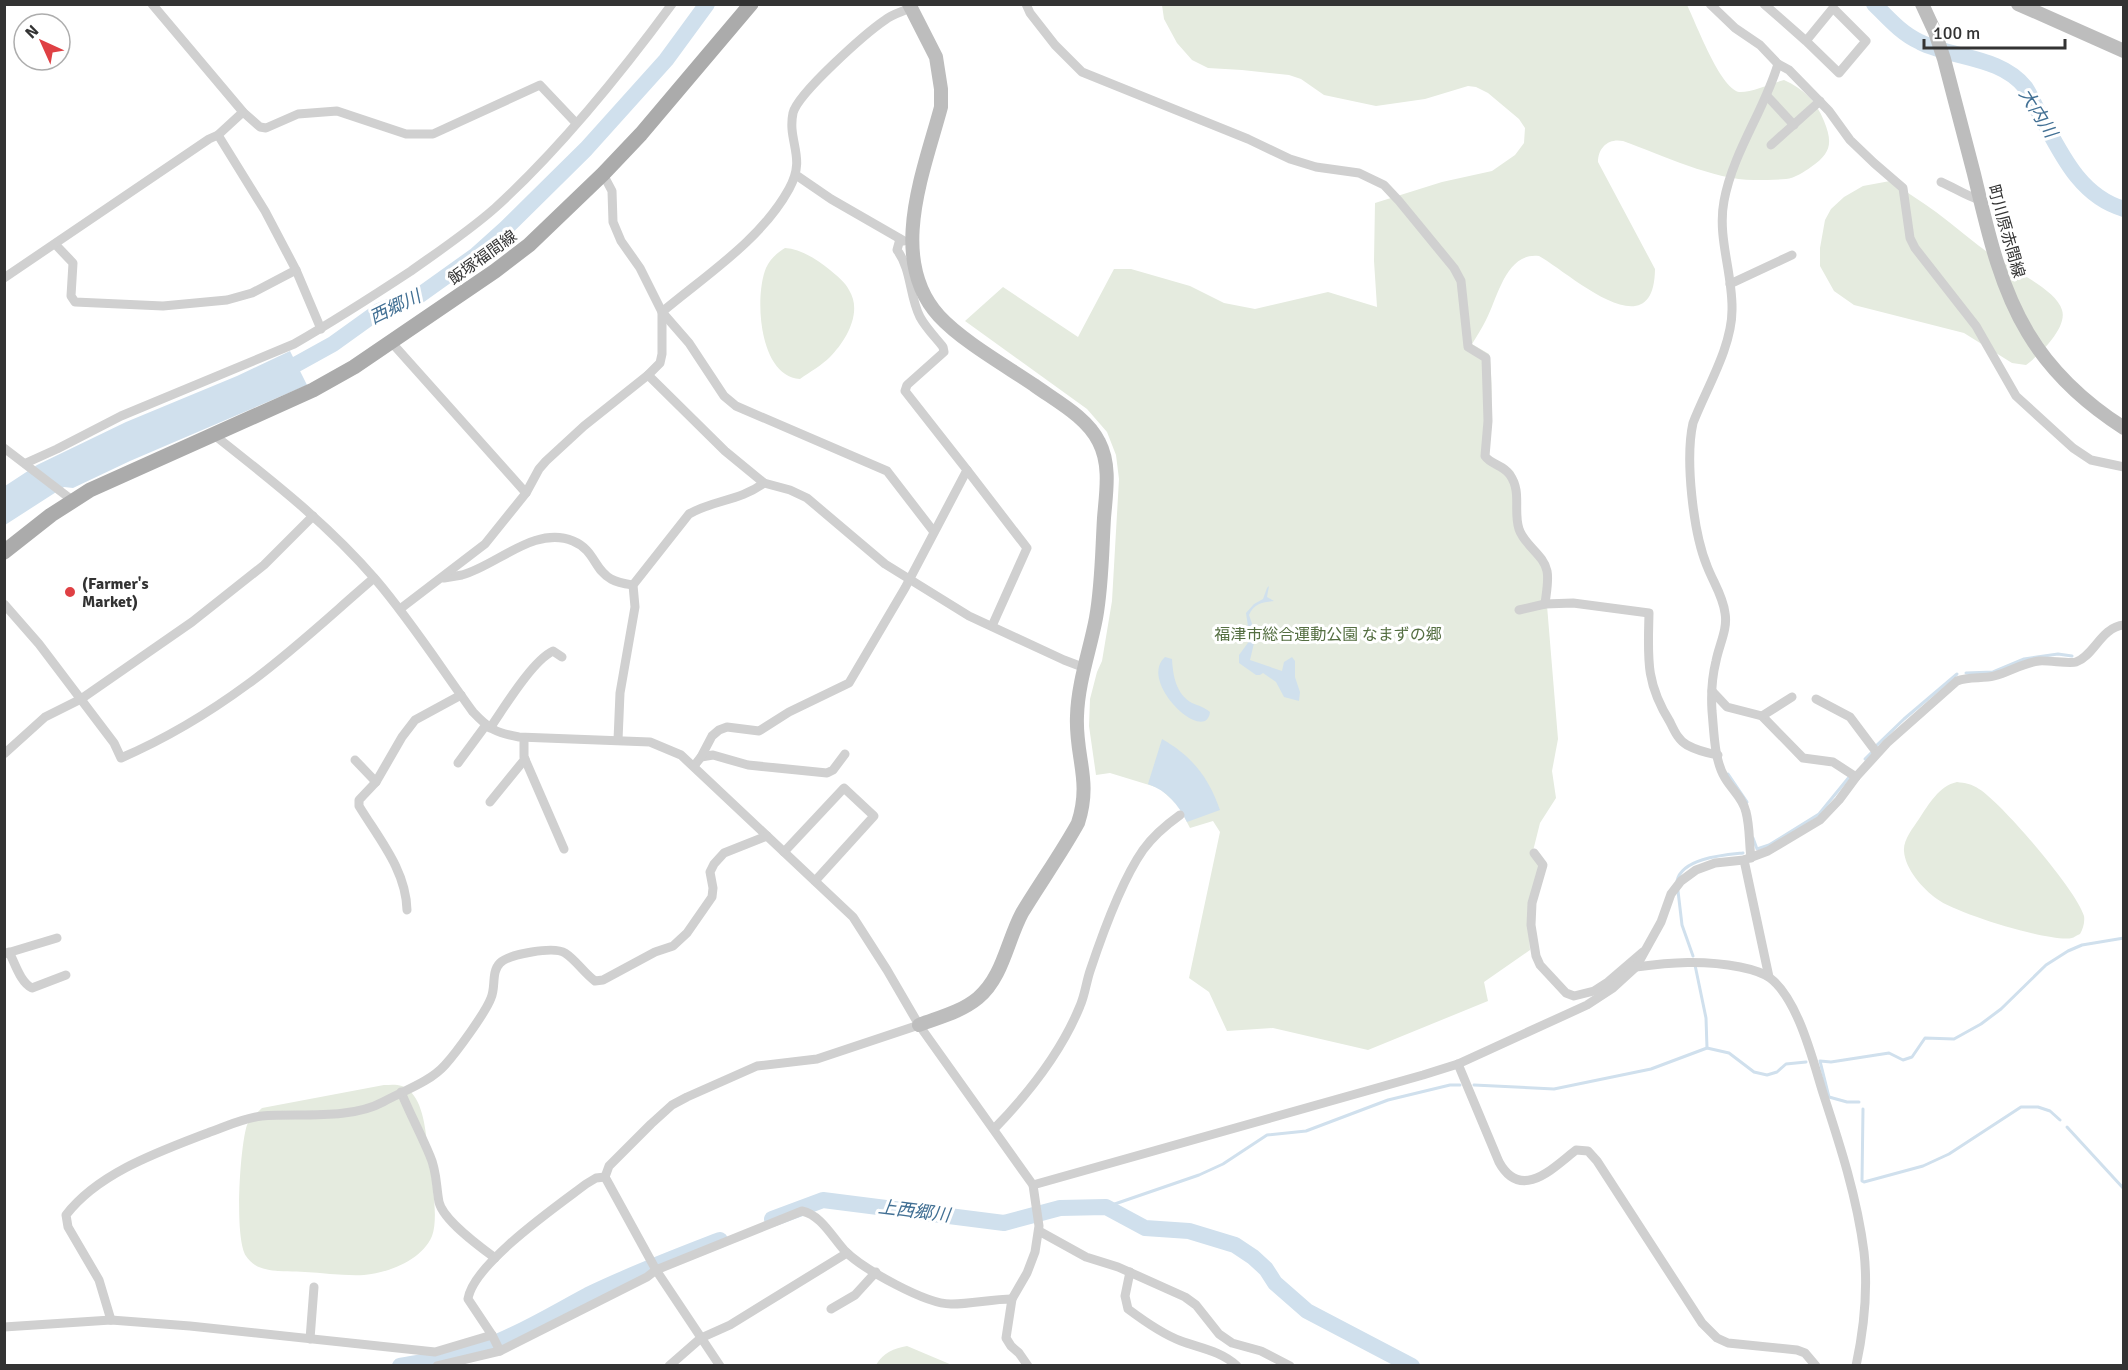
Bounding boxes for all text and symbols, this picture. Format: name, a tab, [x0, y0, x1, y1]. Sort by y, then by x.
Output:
north arrow	[12, 12, 72, 72]
scale bar	[1924, 12, 2065, 50]
text: N	[21, 21, 43, 43]
text: 100 m	[1933, 22, 1980, 44]
water label: 大内川	[2014, 84, 2063, 143]
street label: 町川原赤間線	[1983, 182, 2029, 280]
street label: 飯塚福間線	[444, 226, 521, 289]
water label: 西郷川	[366, 284, 426, 329]
place label: (Farmer's Market)	[82, 574, 149, 612]
marker: (Farmer's Market)	[63, 585, 77, 599]
park label: 福津市総合運動公園 なまずの郷	[1214, 625, 1442, 645]
water label: 上西郷川	[877, 1196, 953, 1227]

